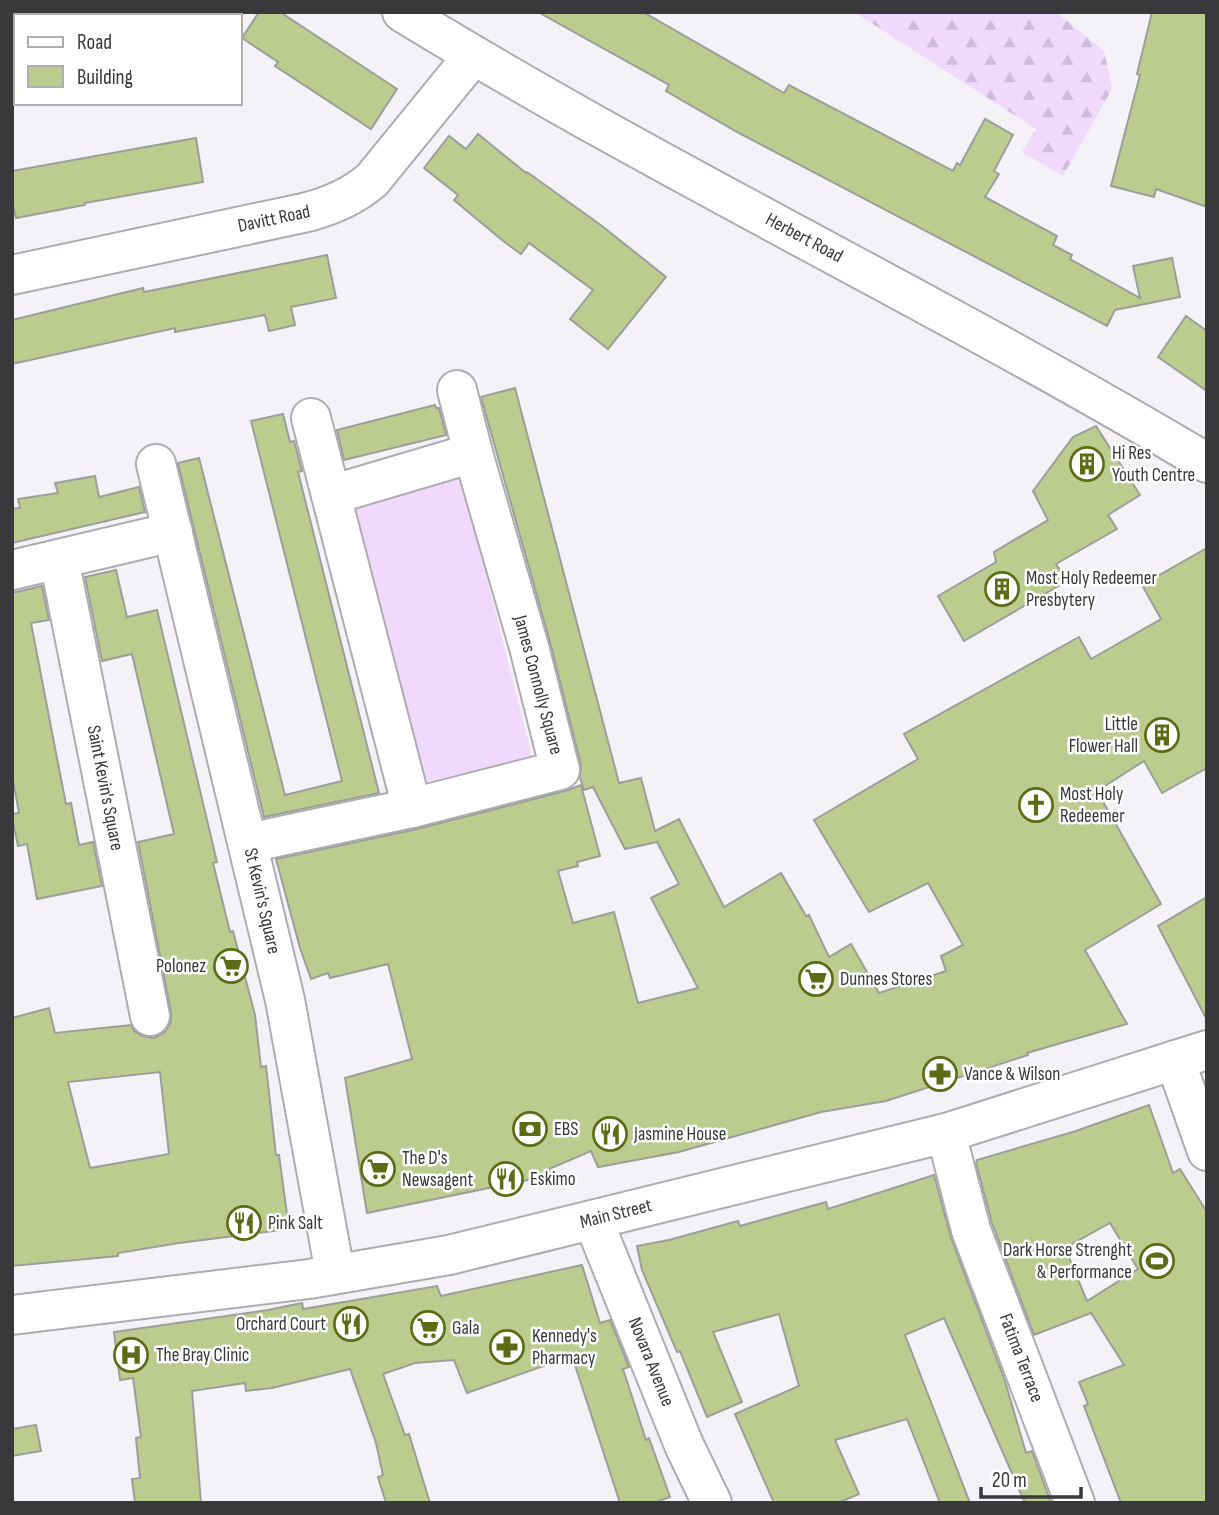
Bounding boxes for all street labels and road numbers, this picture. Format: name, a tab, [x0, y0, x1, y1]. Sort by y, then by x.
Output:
street label: Davitt Road	[236, 200, 312, 238]
street label: Herbert Road	[761, 208, 847, 268]
street label: James Connolly Square	[508, 612, 568, 757]
street label: Saint Kevin's Square	[82, 723, 128, 853]
street label: St Kevin's Square	[239, 846, 285, 956]
street label: Main Street	[578, 1194, 655, 1234]
street label: Fatima Terrace	[994, 1310, 1048, 1406]
street label: Novara Avenue	[623, 1314, 679, 1410]

